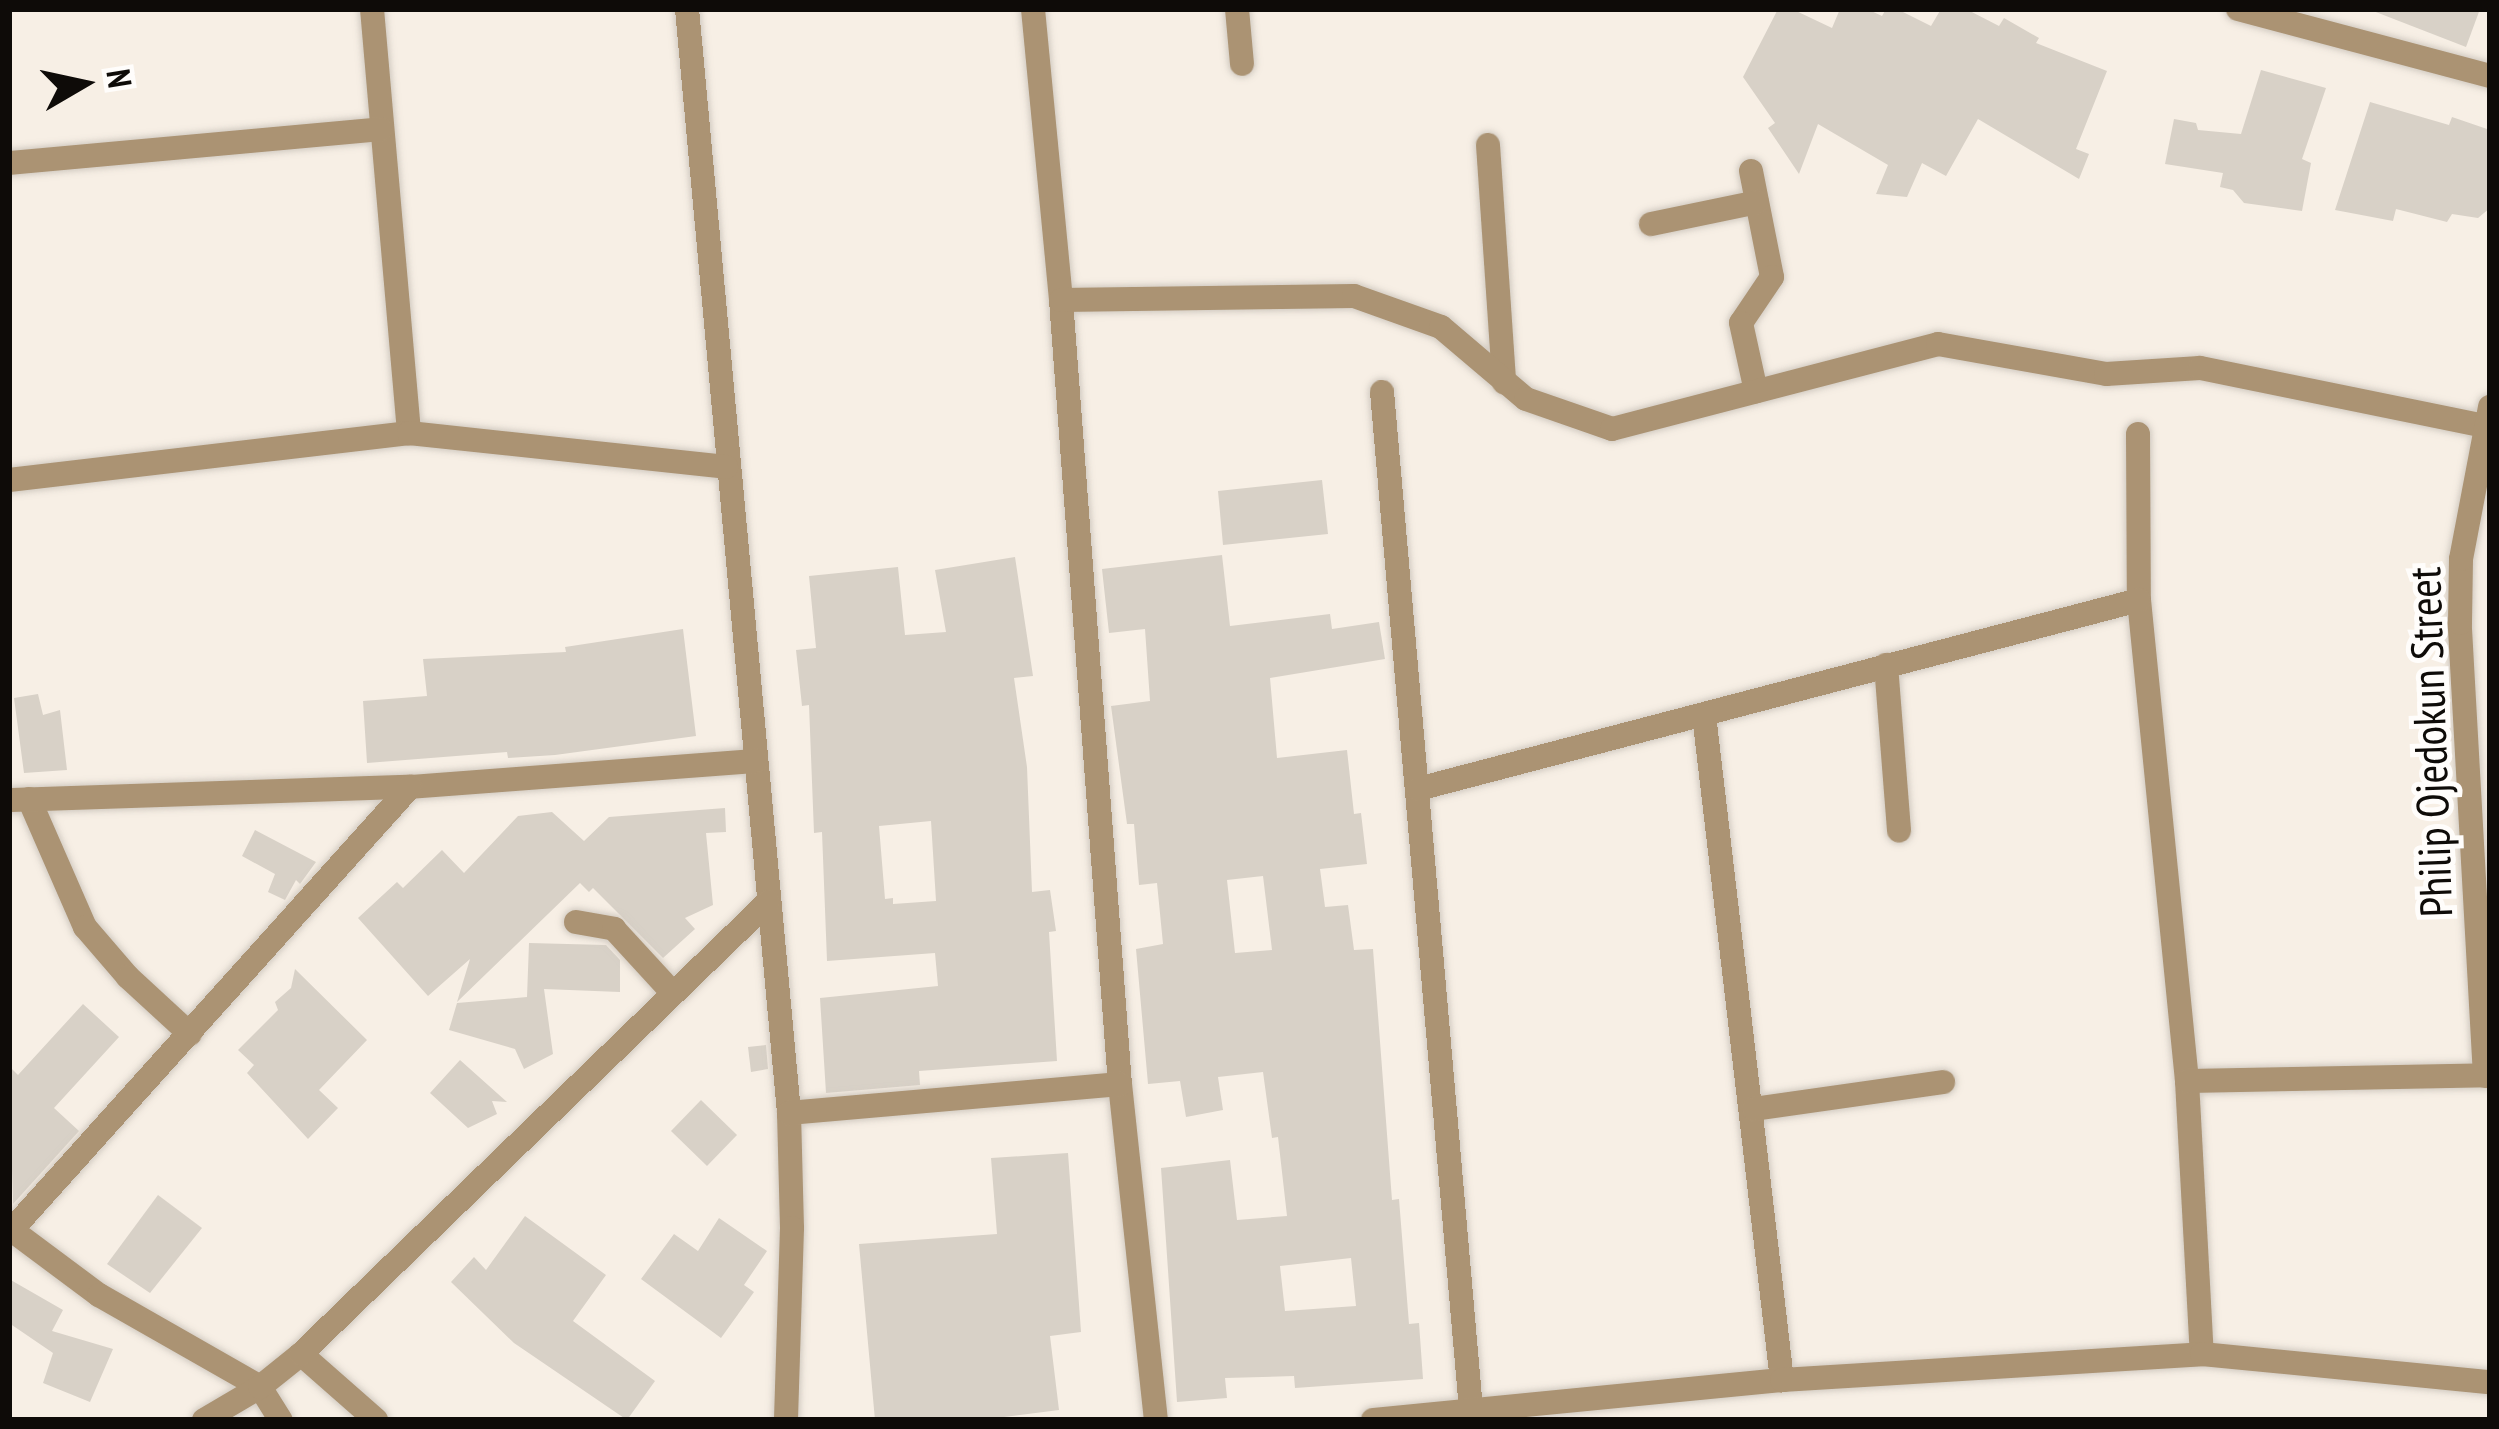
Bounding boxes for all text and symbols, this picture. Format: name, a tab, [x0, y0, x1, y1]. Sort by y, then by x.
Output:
north arrow	[24, 24, 144, 144]
text: N	[97, 66, 143, 90]
street label: Philip Ojedokun Street	[2397, 566, 2463, 918]

